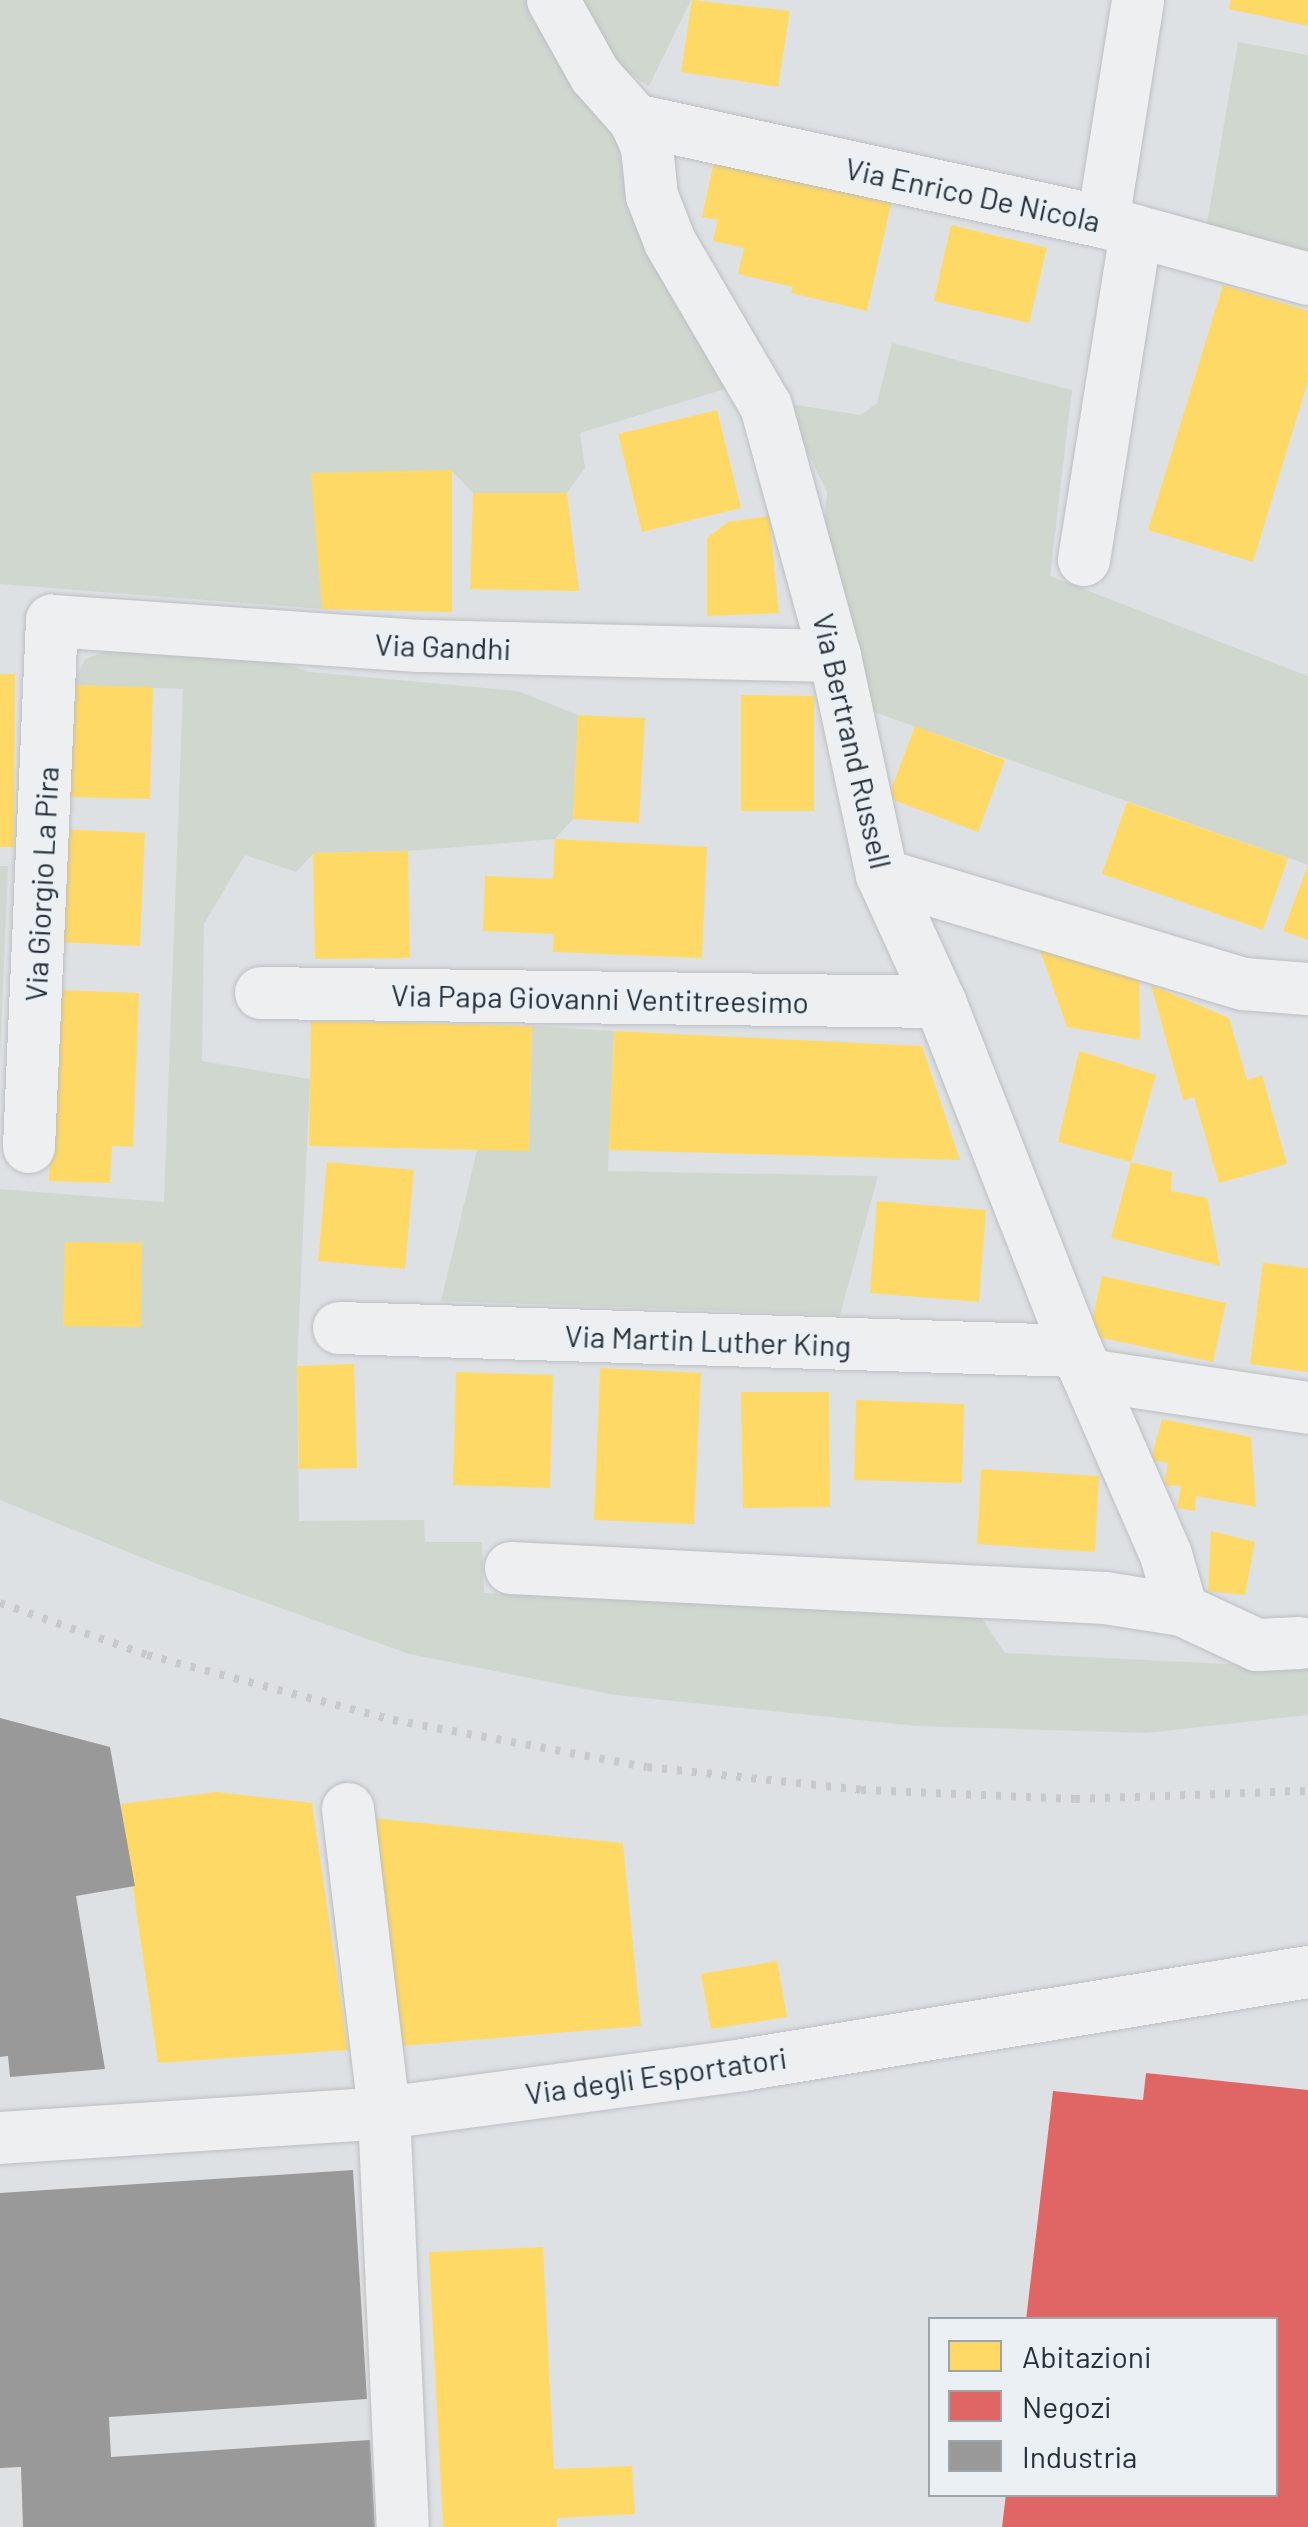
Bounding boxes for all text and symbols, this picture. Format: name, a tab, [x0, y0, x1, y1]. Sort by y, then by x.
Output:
street label: Via Enrico De Nicola	[842, 149, 1104, 239]
street label: Via Bertrand Russell	[806, 610, 900, 872]
street label: Via Gandhi	[374, 626, 512, 666]
street label: Via Giorgio La Pira	[17, 765, 65, 1003]
street label: Via Papa Giovanni Ventitreesimo	[391, 976, 809, 1020]
street label: Via Martin Luther King	[564, 1317, 852, 1363]
street label: Via degli Esportatori	[523, 2039, 789, 2111]
legend	[928, 2317, 1278, 2497]
text: Abitazioni	[1022, 2338, 1152, 2374]
text: Negozi	[1022, 2388, 1112, 2424]
text: Industria	[1022, 2438, 1137, 2474]

